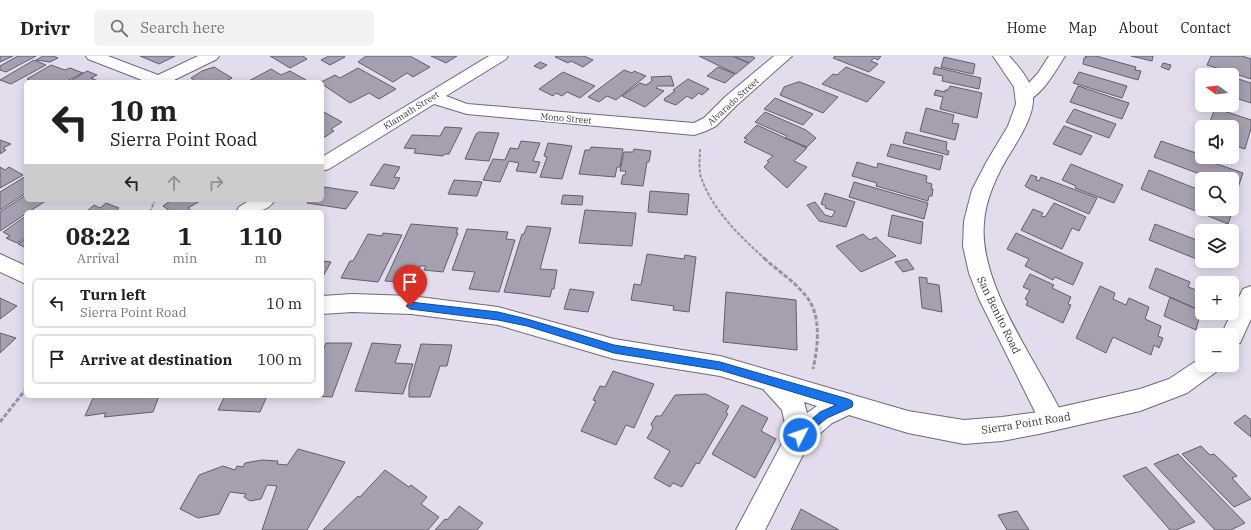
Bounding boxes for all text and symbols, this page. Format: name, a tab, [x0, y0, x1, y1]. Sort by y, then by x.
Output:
search box	[94, 10, 374, 46]
text: Drivr	[20, 16, 70, 40]
icon: search	[108, 17, 130, 39]
text: Search here	[140, 18, 225, 37]
text: Home	[1007, 19, 1046, 37]
text: Map	[1068, 19, 1097, 37]
text: About	[1119, 19, 1158, 37]
text: Contact	[1180, 19, 1231, 37]
north arrow	[1195, 68, 1239, 112]
map controls	[1195, 68, 1239, 372]
street label: Alvarado Street	[705, 75, 761, 127]
street label: Klamath Street	[381, 88, 441, 132]
text: 10 m	[110, 92, 177, 129]
icon: left	[44, 96, 96, 148]
street label: Mono Street	[540, 110, 592, 126]
button: sound	[1195, 120, 1239, 164]
text: Sierra Point Road	[110, 128, 258, 151]
icon: left	[121, 172, 143, 194]
icon: ahead	[163, 172, 185, 194]
icon: right	[205, 172, 227, 194]
button: search	[1195, 172, 1239, 216]
text: 08:22	[66, 220, 131, 252]
text: 1	[178, 220, 192, 252]
text: 110	[239, 220, 282, 252]
button: layers	[1195, 224, 1239, 268]
text: Arrival	[77, 250, 119, 267]
text: min	[172, 250, 197, 267]
text: m	[254, 250, 267, 267]
pin	[393, 265, 427, 306]
icon: arrive	[399, 271, 421, 293]
street label: San Benito Road	[974, 274, 1024, 356]
button: +	[1195, 276, 1239, 320]
text: Turn left	[80, 285, 146, 304]
icon: left	[46, 292, 68, 314]
text: 10 m	[266, 294, 302, 313]
text: Sierra Point Road	[80, 304, 187, 321]
button: −	[1195, 328, 1239, 372]
icon: arrive	[46, 348, 68, 370]
text: Arrive at destination	[80, 350, 232, 369]
text: 100 m	[257, 350, 302, 369]
street label: Sierra Point Road	[980, 409, 1072, 437]
position arrow	[779, 414, 821, 456]

